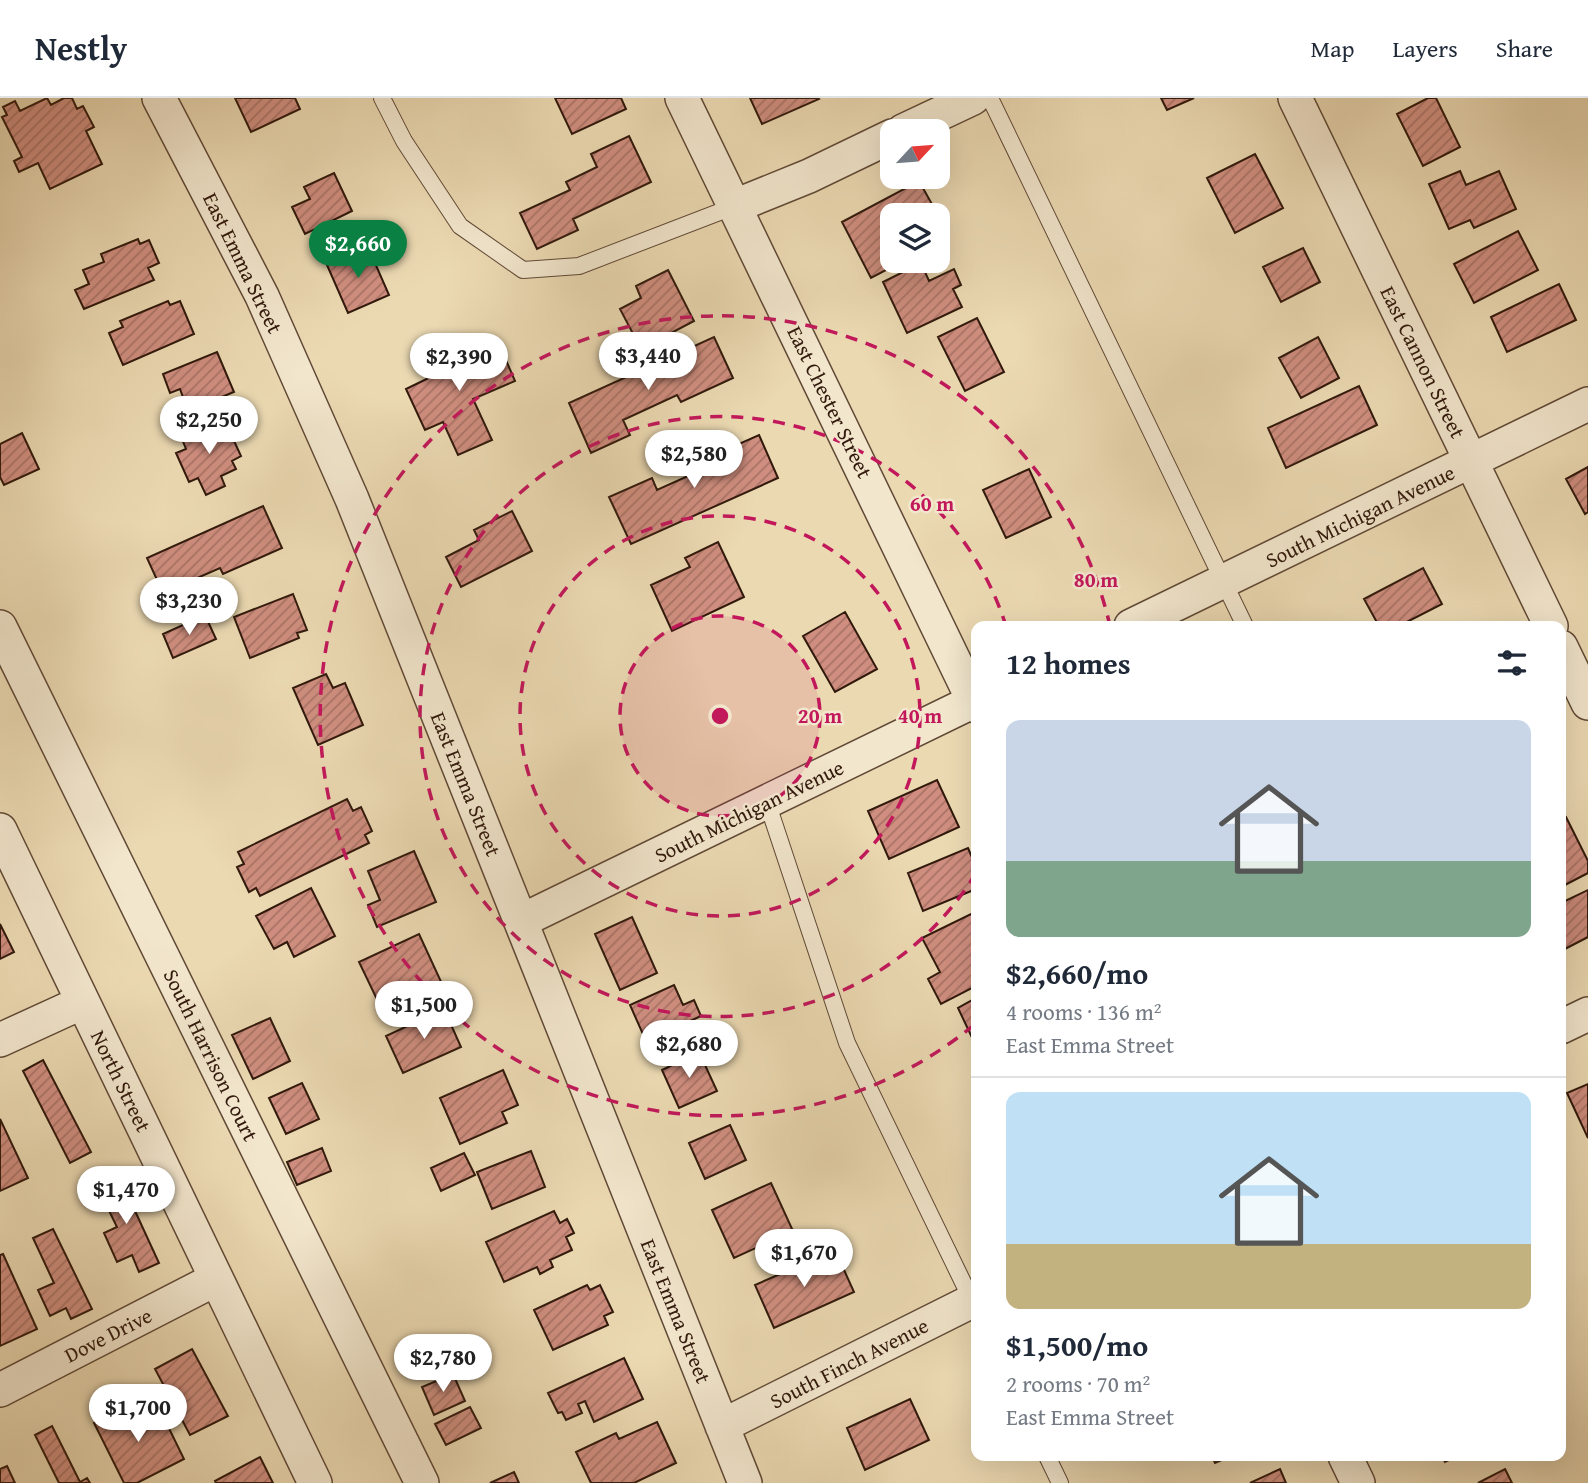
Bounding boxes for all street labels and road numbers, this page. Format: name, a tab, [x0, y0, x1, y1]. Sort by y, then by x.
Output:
street label: East Emma Street	[195, 187, 291, 339]
street label: East Cannon Street	[1373, 281, 1474, 444]
street label: East Chester Street	[780, 321, 881, 484]
street label: South Michigan Avenue	[1260, 457, 1460, 575]
street label: East Emma Street	[423, 707, 509, 862]
street label: South Michigan Avenue	[649, 752, 849, 870]
street label: South Harrison Court	[156, 964, 266, 1147]
street label: North Street	[83, 1025, 159, 1138]
street label: East Emma Street	[633, 1234, 719, 1389]
street label: Dove Drive	[59, 1300, 157, 1370]
street label: South Finch Avenue	[764, 1310, 934, 1416]

